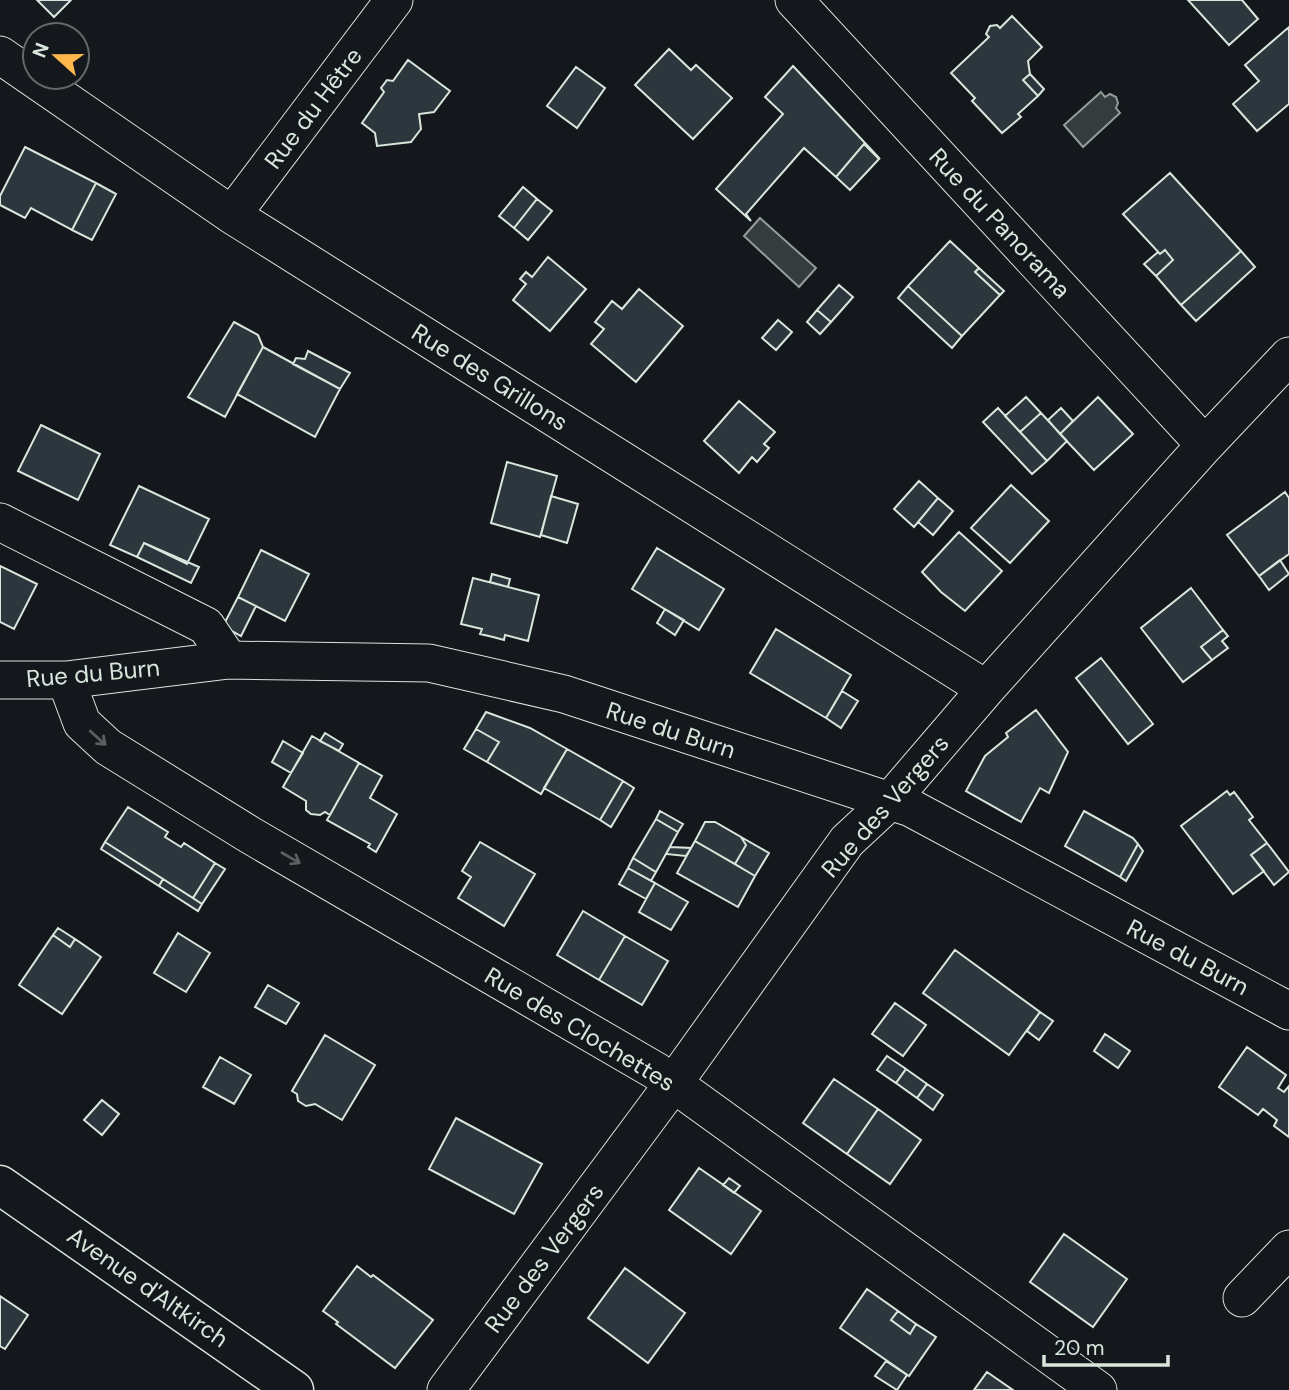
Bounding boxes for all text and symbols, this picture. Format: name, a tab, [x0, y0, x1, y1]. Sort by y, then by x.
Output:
north arrow	[21, 21, 91, 91]
text: N	[26, 39, 55, 61]
street label: Rue du Hêtre	[257, 41, 369, 175]
street label: Rue du Panorama	[923, 141, 1077, 305]
street label: Rue des Grillons	[406, 316, 574, 438]
street label: Rue du Burn	[25, 652, 161, 694]
street label: Rue du Burn	[602, 695, 740, 765]
street label: Rue des Vergers	[814, 728, 956, 884]
one-way arrow	[89, 730, 107, 746]
one-way arrow	[281, 851, 301, 865]
street label: Rue du Burn	[1122, 912, 1254, 1002]
street label: Rue des Clochettes	[479, 960, 681, 1098]
street label: Rue des Vergers	[478, 1177, 610, 1339]
street label: Avenue d'Altkirch	[61, 1220, 235, 1354]
scale bar	[1044, 1324, 1168, 1368]
text: 20 m	[1054, 1334, 1105, 1362]

